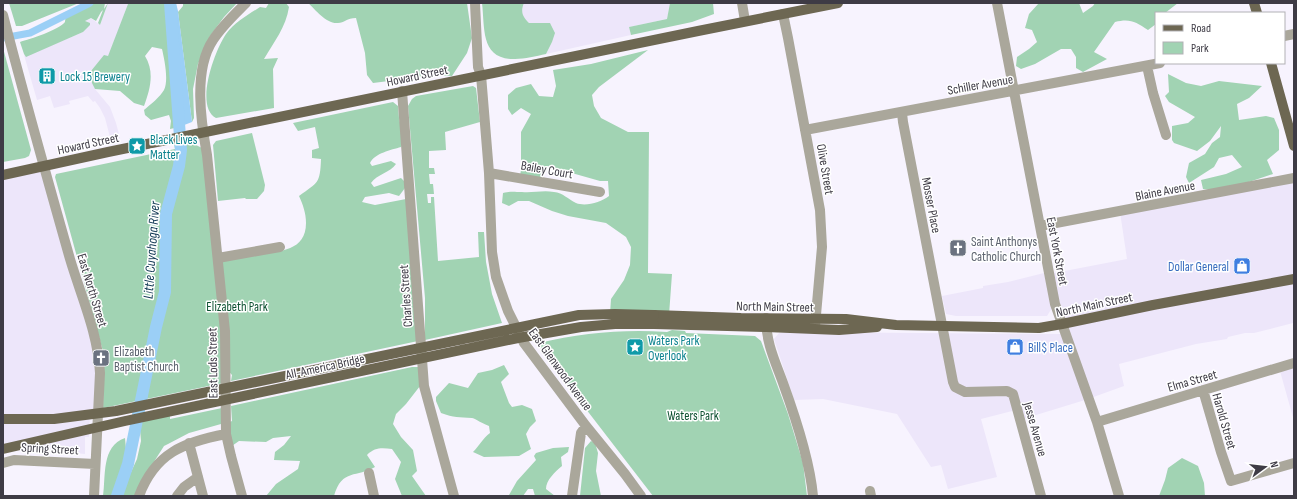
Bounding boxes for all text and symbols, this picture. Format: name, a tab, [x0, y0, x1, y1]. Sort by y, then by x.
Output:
legend	[1155, 12, 1285, 64]
text: Road	[1191, 21, 1211, 36]
text: Park	[1191, 41, 1209, 56]
street label: Howard Street	[385, 62, 449, 90]
building icon: Lock 15 Brewery	[37, 66, 57, 86]
place label: Lock 15 Brewery	[60, 69, 130, 85]
street label: Schiller Avenue	[946, 71, 1014, 99]
street label: Howard Street	[56, 130, 120, 158]
place label: Black Lives Matter	[150, 132, 198, 163]
place icon: Black Lives Matter	[127, 136, 147, 156]
street label: Olive Street	[813, 143, 837, 196]
street label: Bailey Court	[519, 158, 574, 182]
street label: Mosser Place	[918, 176, 944, 235]
street label: Blaine Avenue	[1134, 177, 1196, 205]
water label: Little Cuyahoga River	[140, 200, 163, 299]
street label: East York Street	[1043, 216, 1071, 287]
place label: Saint Anthonys Catholic Church	[971, 234, 1041, 265]
church icon: Saint Anthonys Catholic Church	[948, 238, 968, 258]
street label: East North Street	[73, 252, 111, 329]
shop icon: Dollar General	[1232, 256, 1252, 276]
place label: Dollar General	[1168, 259, 1229, 275]
street label: Charles Street	[396, 264, 416, 328]
street label: North Main Street	[1055, 289, 1134, 321]
street label: North Main Street	[736, 298, 814, 316]
park label: Elizabeth Park	[206, 299, 268, 315]
street label: East Glenwood Avenue	[525, 325, 595, 414]
street label: East Lods Street	[204, 328, 222, 398]
place label: Waters Park Overlook	[648, 333, 700, 364]
place icon: Waters Park Overlook	[625, 337, 645, 357]
shop icon: Bill$ Place	[1005, 337, 1025, 357]
place label: Bill$ Place	[1028, 340, 1073, 356]
place label: Elizabeth Baptist Church	[114, 344, 179, 375]
church icon: Elizabeth Baptist Church	[91, 348, 111, 368]
street label: All-America Bridge	[283, 351, 366, 383]
street label: Elma Street	[1166, 366, 1219, 396]
street label: Harold Street	[1208, 391, 1240, 451]
street label: Jesse Avenue	[1019, 399, 1050, 458]
park label: Waters Park	[667, 408, 719, 424]
street label: Spring Street	[21, 440, 79, 458]
north arrow	[1245, 447, 1285, 487]
text: N	[1267, 460, 1281, 469]

